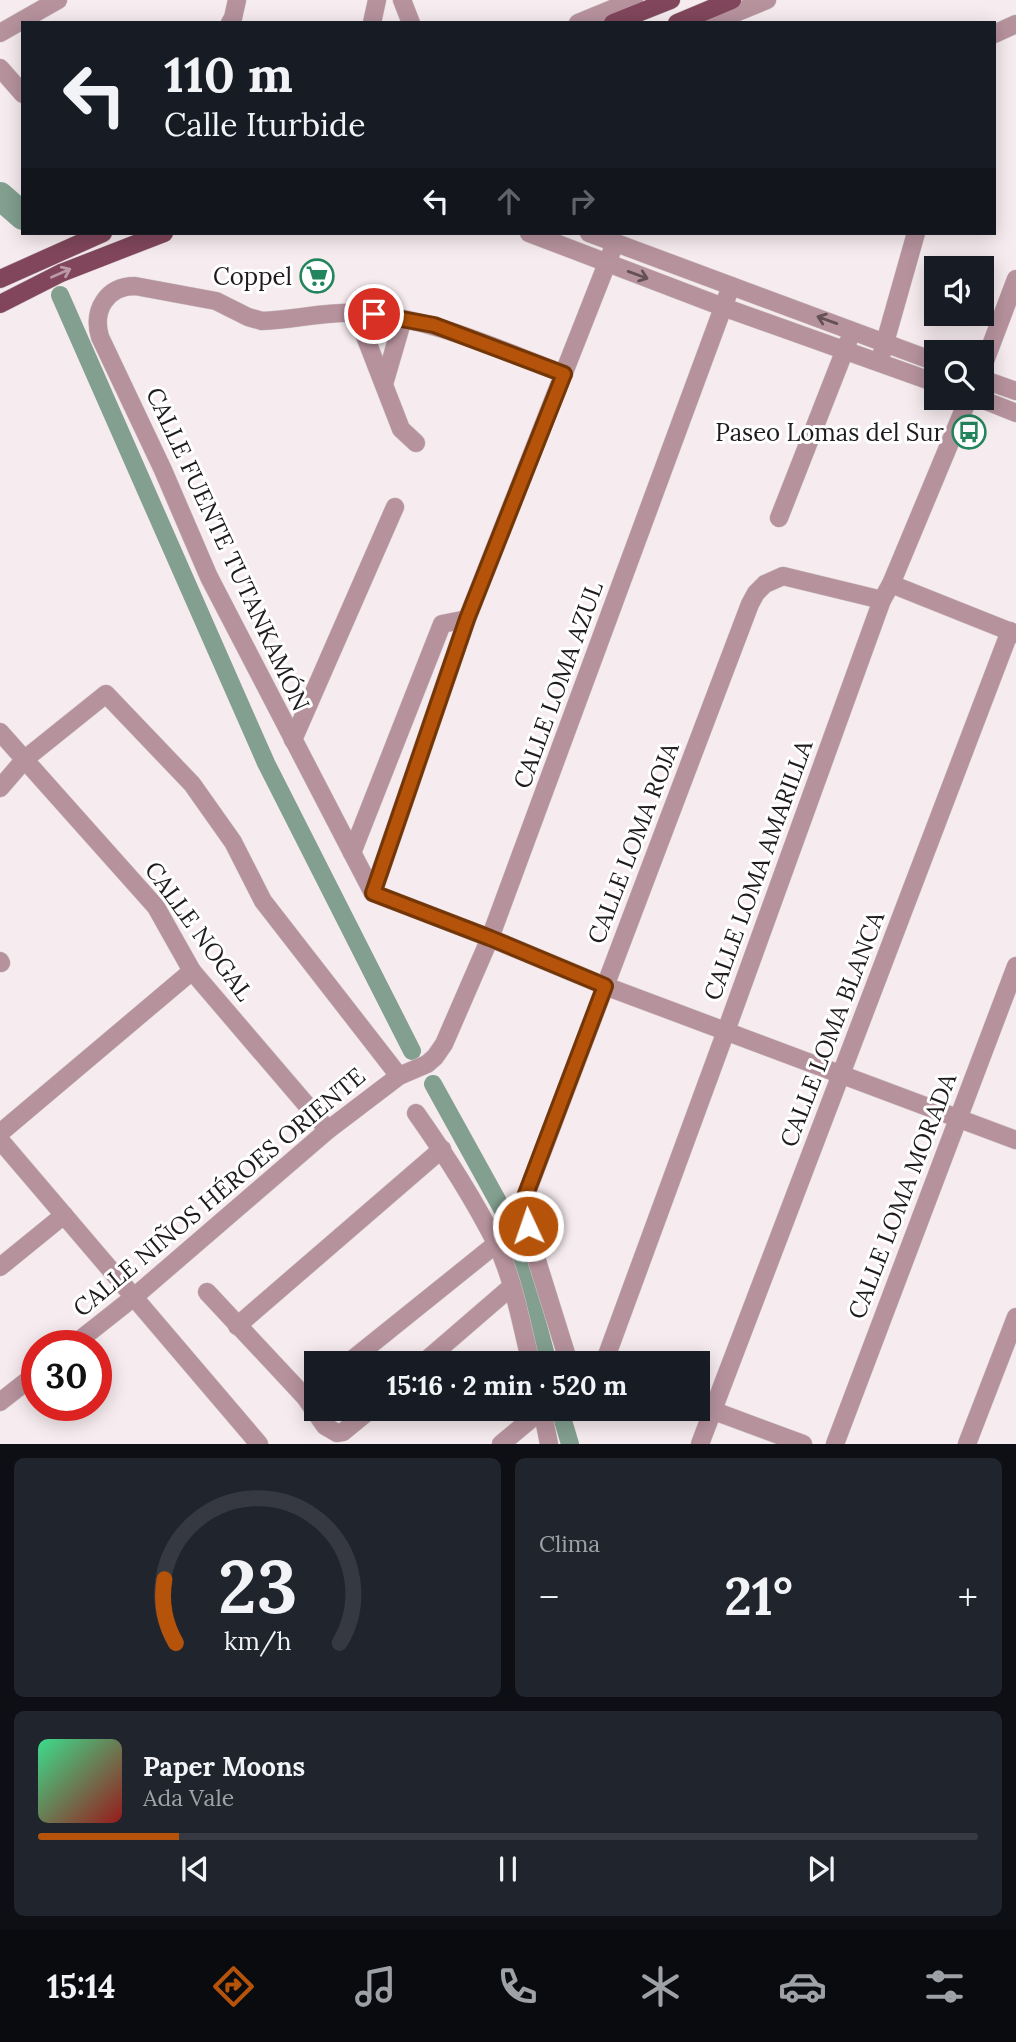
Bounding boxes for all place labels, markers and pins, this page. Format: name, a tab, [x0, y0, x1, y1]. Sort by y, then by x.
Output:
supermarket icon: Coppel	[298, 257, 336, 295]
place label: Coppel	[213, 261, 292, 292]
pin	[344, 284, 404, 344]
bus stop icon: Paseo Lomas del Sur	[950, 413, 988, 451]
place label: Paseo Lomas del Sur	[715, 417, 945, 448]

